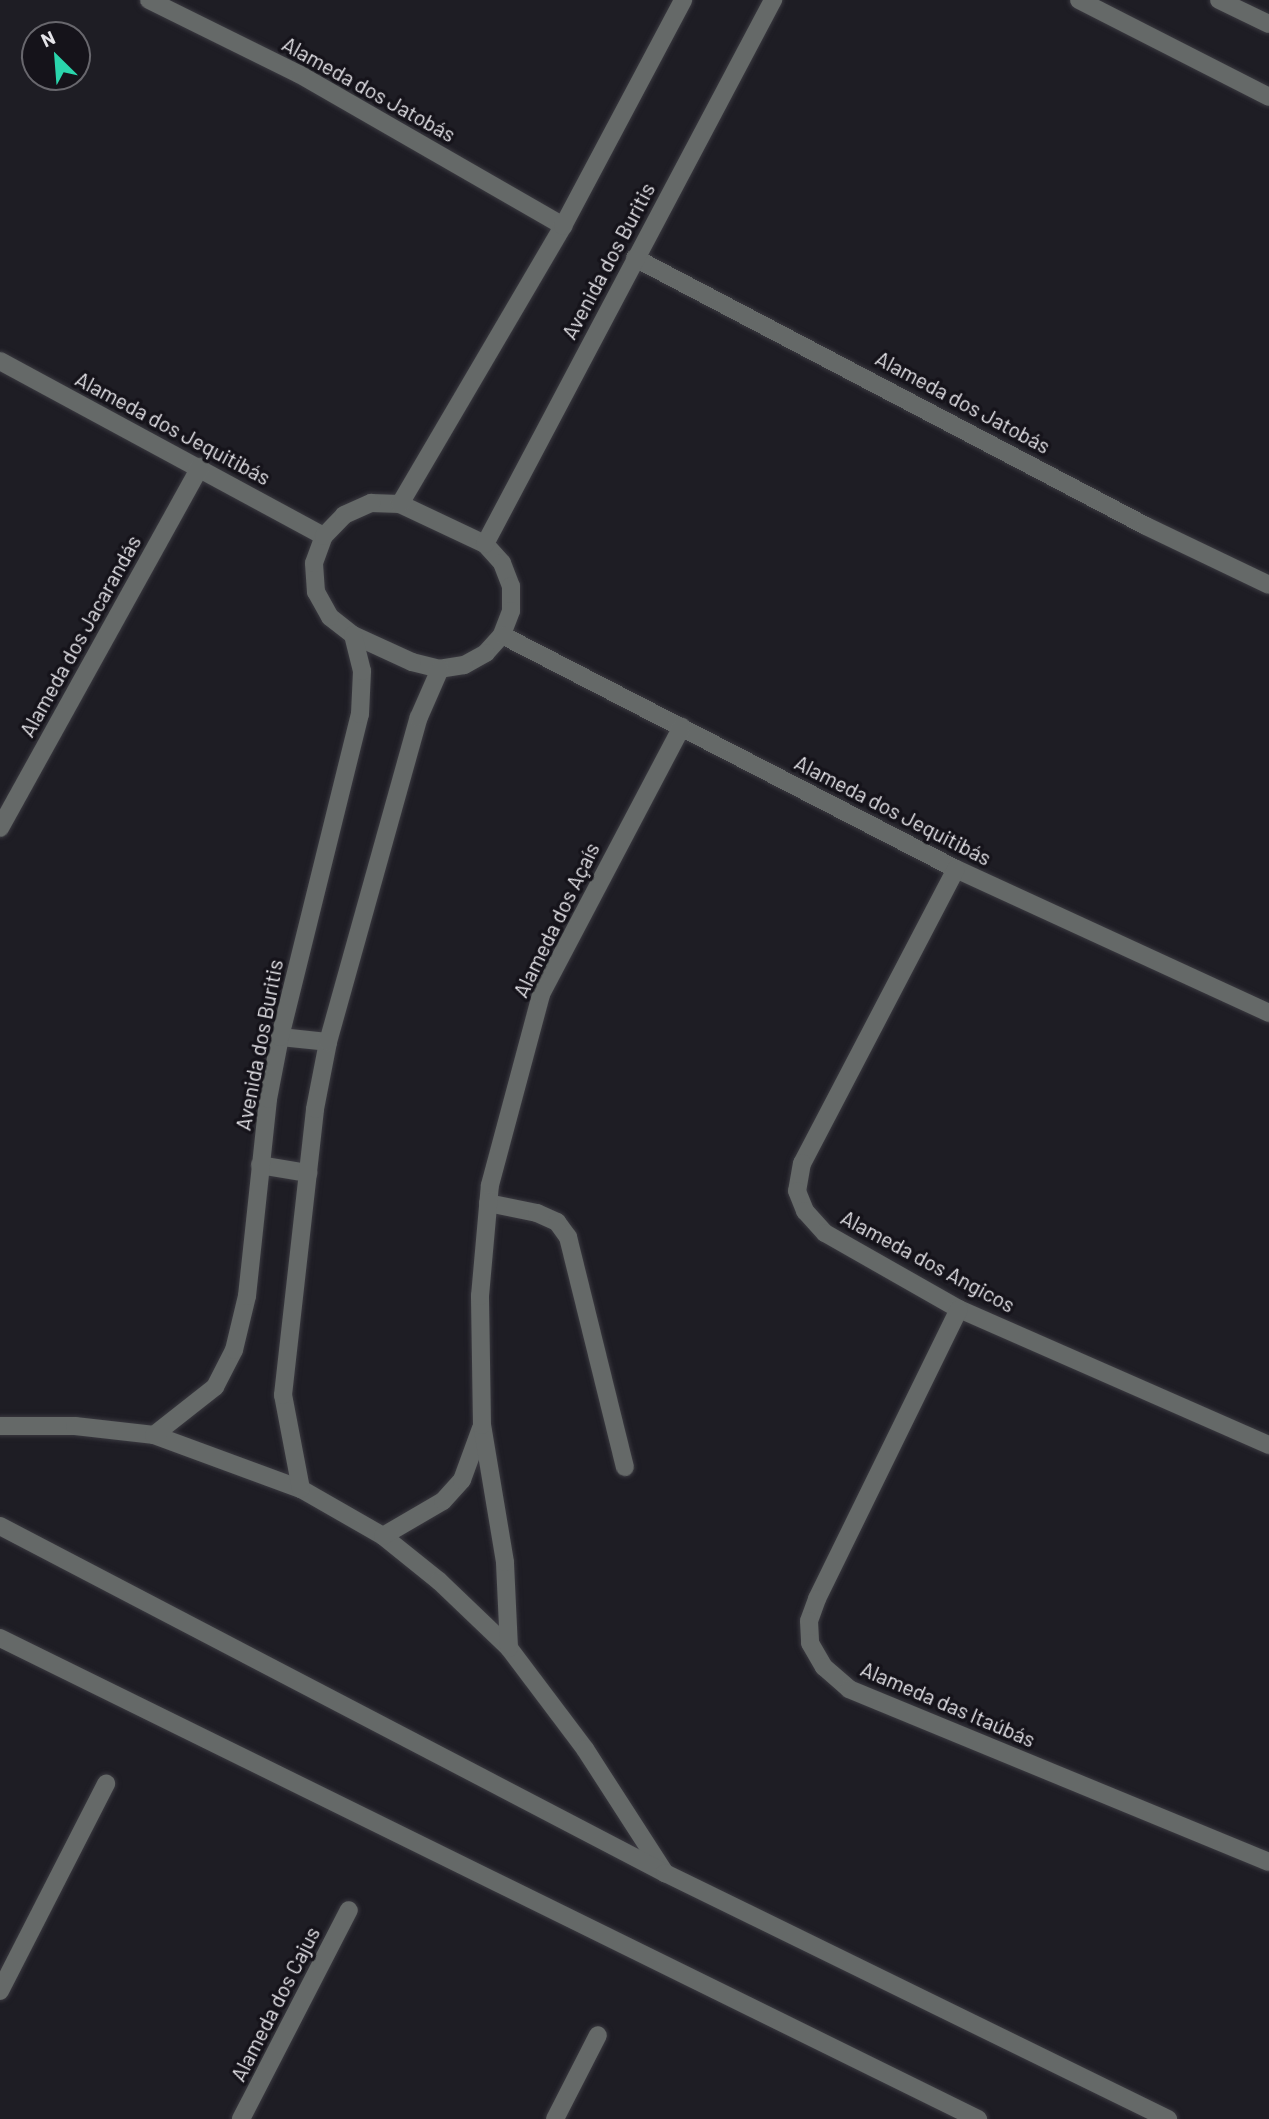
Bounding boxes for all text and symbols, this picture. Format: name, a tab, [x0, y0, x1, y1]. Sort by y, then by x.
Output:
north arrow	[21, 21, 91, 91]
text: N	[37, 25, 58, 51]
street label: Alameda dos Jatobás	[278, 31, 460, 147]
street label: Avenida dos Buritis	[556, 178, 660, 344]
street label: Alameda dos Jatobás	[871, 345, 1055, 459]
street label: Alameda dos Jequitibás	[71, 366, 275, 490]
street label: Alameda dos Jacarandás	[14, 531, 146, 741]
street label: Alameda dos Jequitibás	[791, 749, 995, 871]
street label: Alameda dos Açaís	[508, 839, 604, 1001]
street label: Avenida dos Buritis	[230, 957, 288, 1133]
street label: Alameda dos Angicos	[837, 1204, 1019, 1318]
street label: Alameda das Itaúbás	[857, 1656, 1039, 1752]
street label: Alameda dos Cajus	[225, 1922, 325, 2086]

